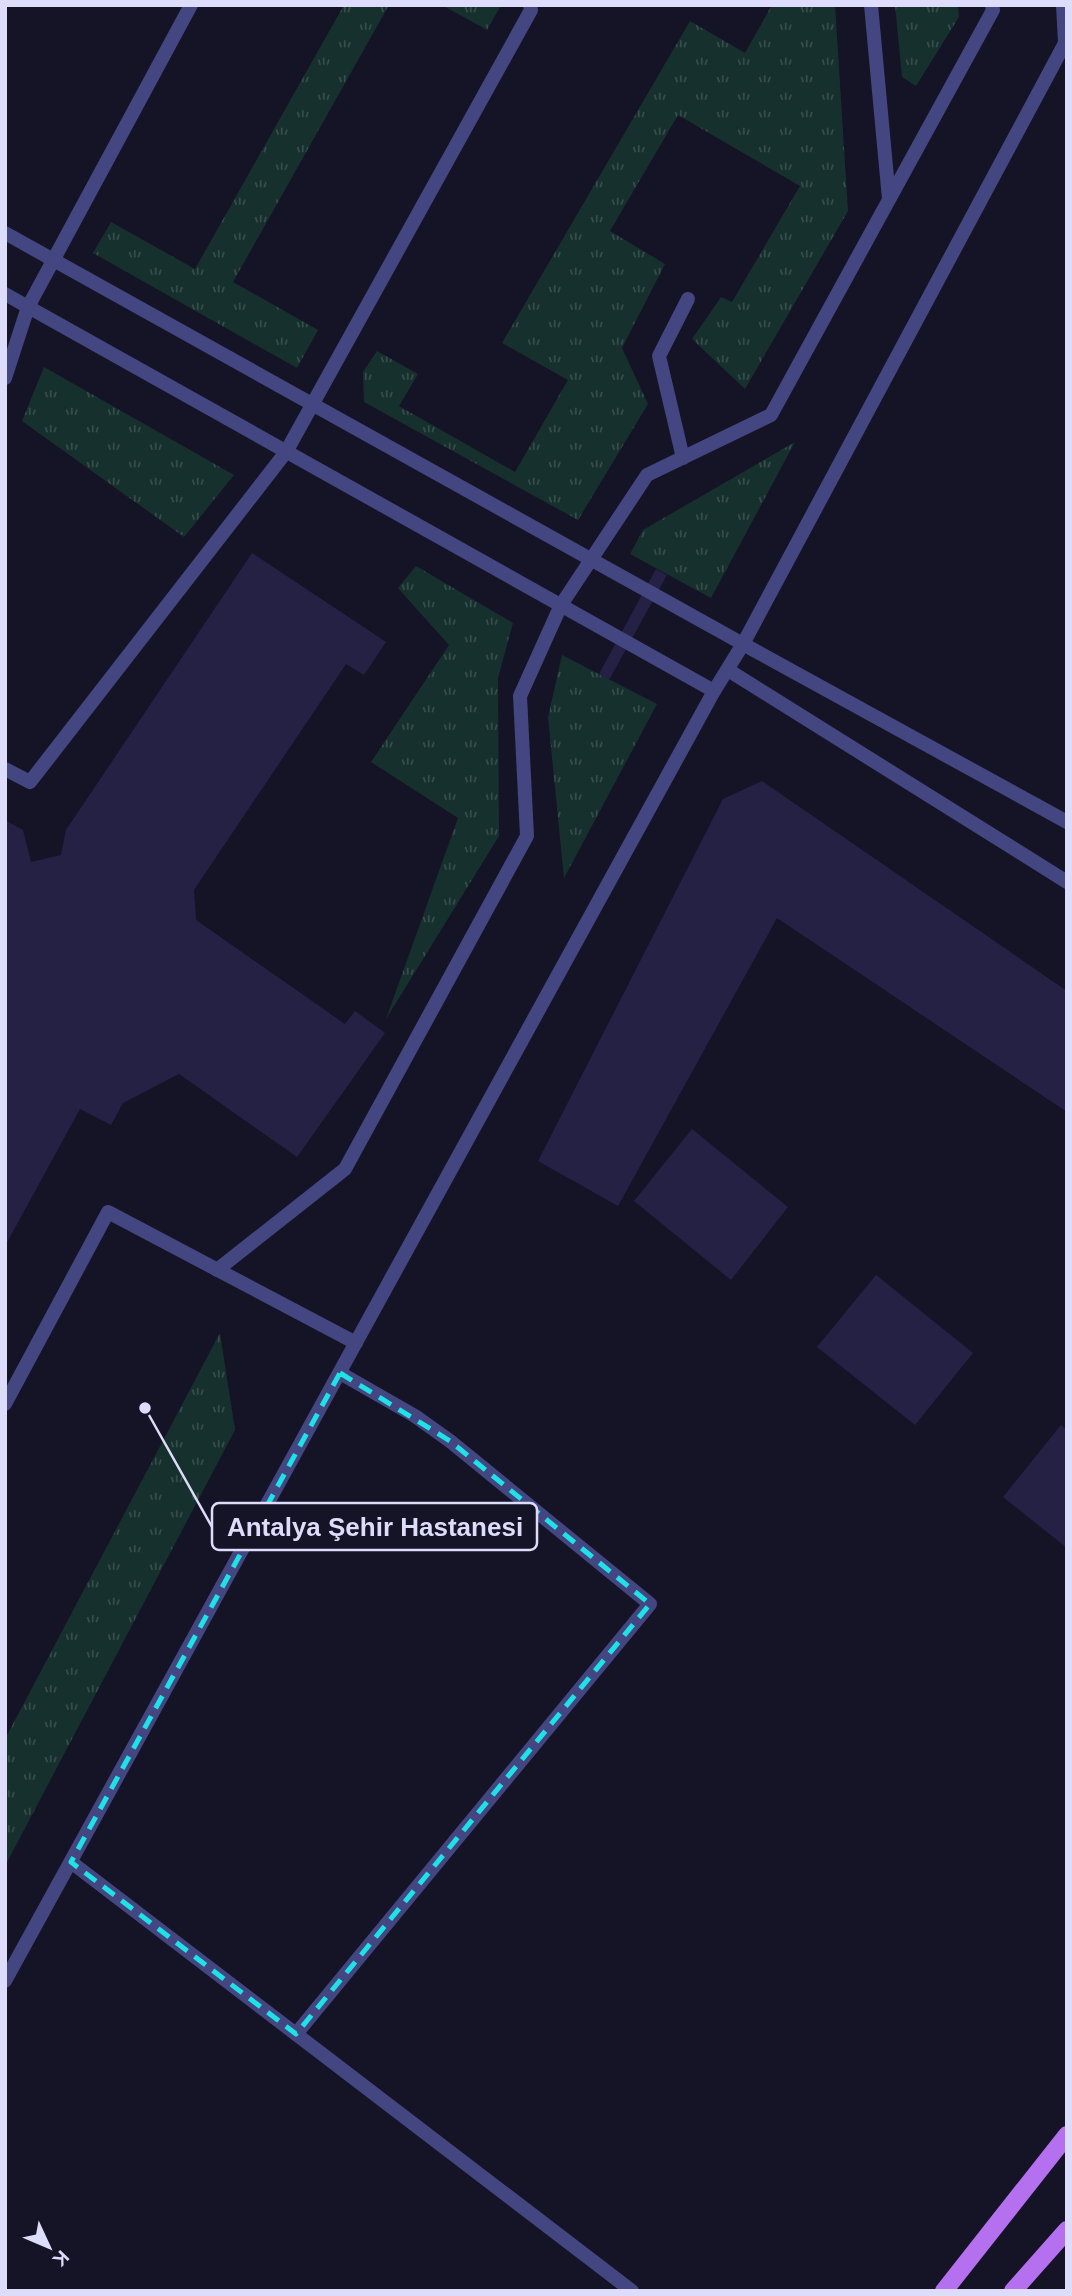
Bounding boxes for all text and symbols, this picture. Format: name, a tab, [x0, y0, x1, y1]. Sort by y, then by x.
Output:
callout: Antalya Şehir Hastanesi	[212, 1503, 537, 1550]
text: Antalya Şehir Hastanesi	[227, 1512, 523, 1542]
north arrow	[14, 2212, 84, 2282]
text: K	[48, 2246, 73, 2271]

